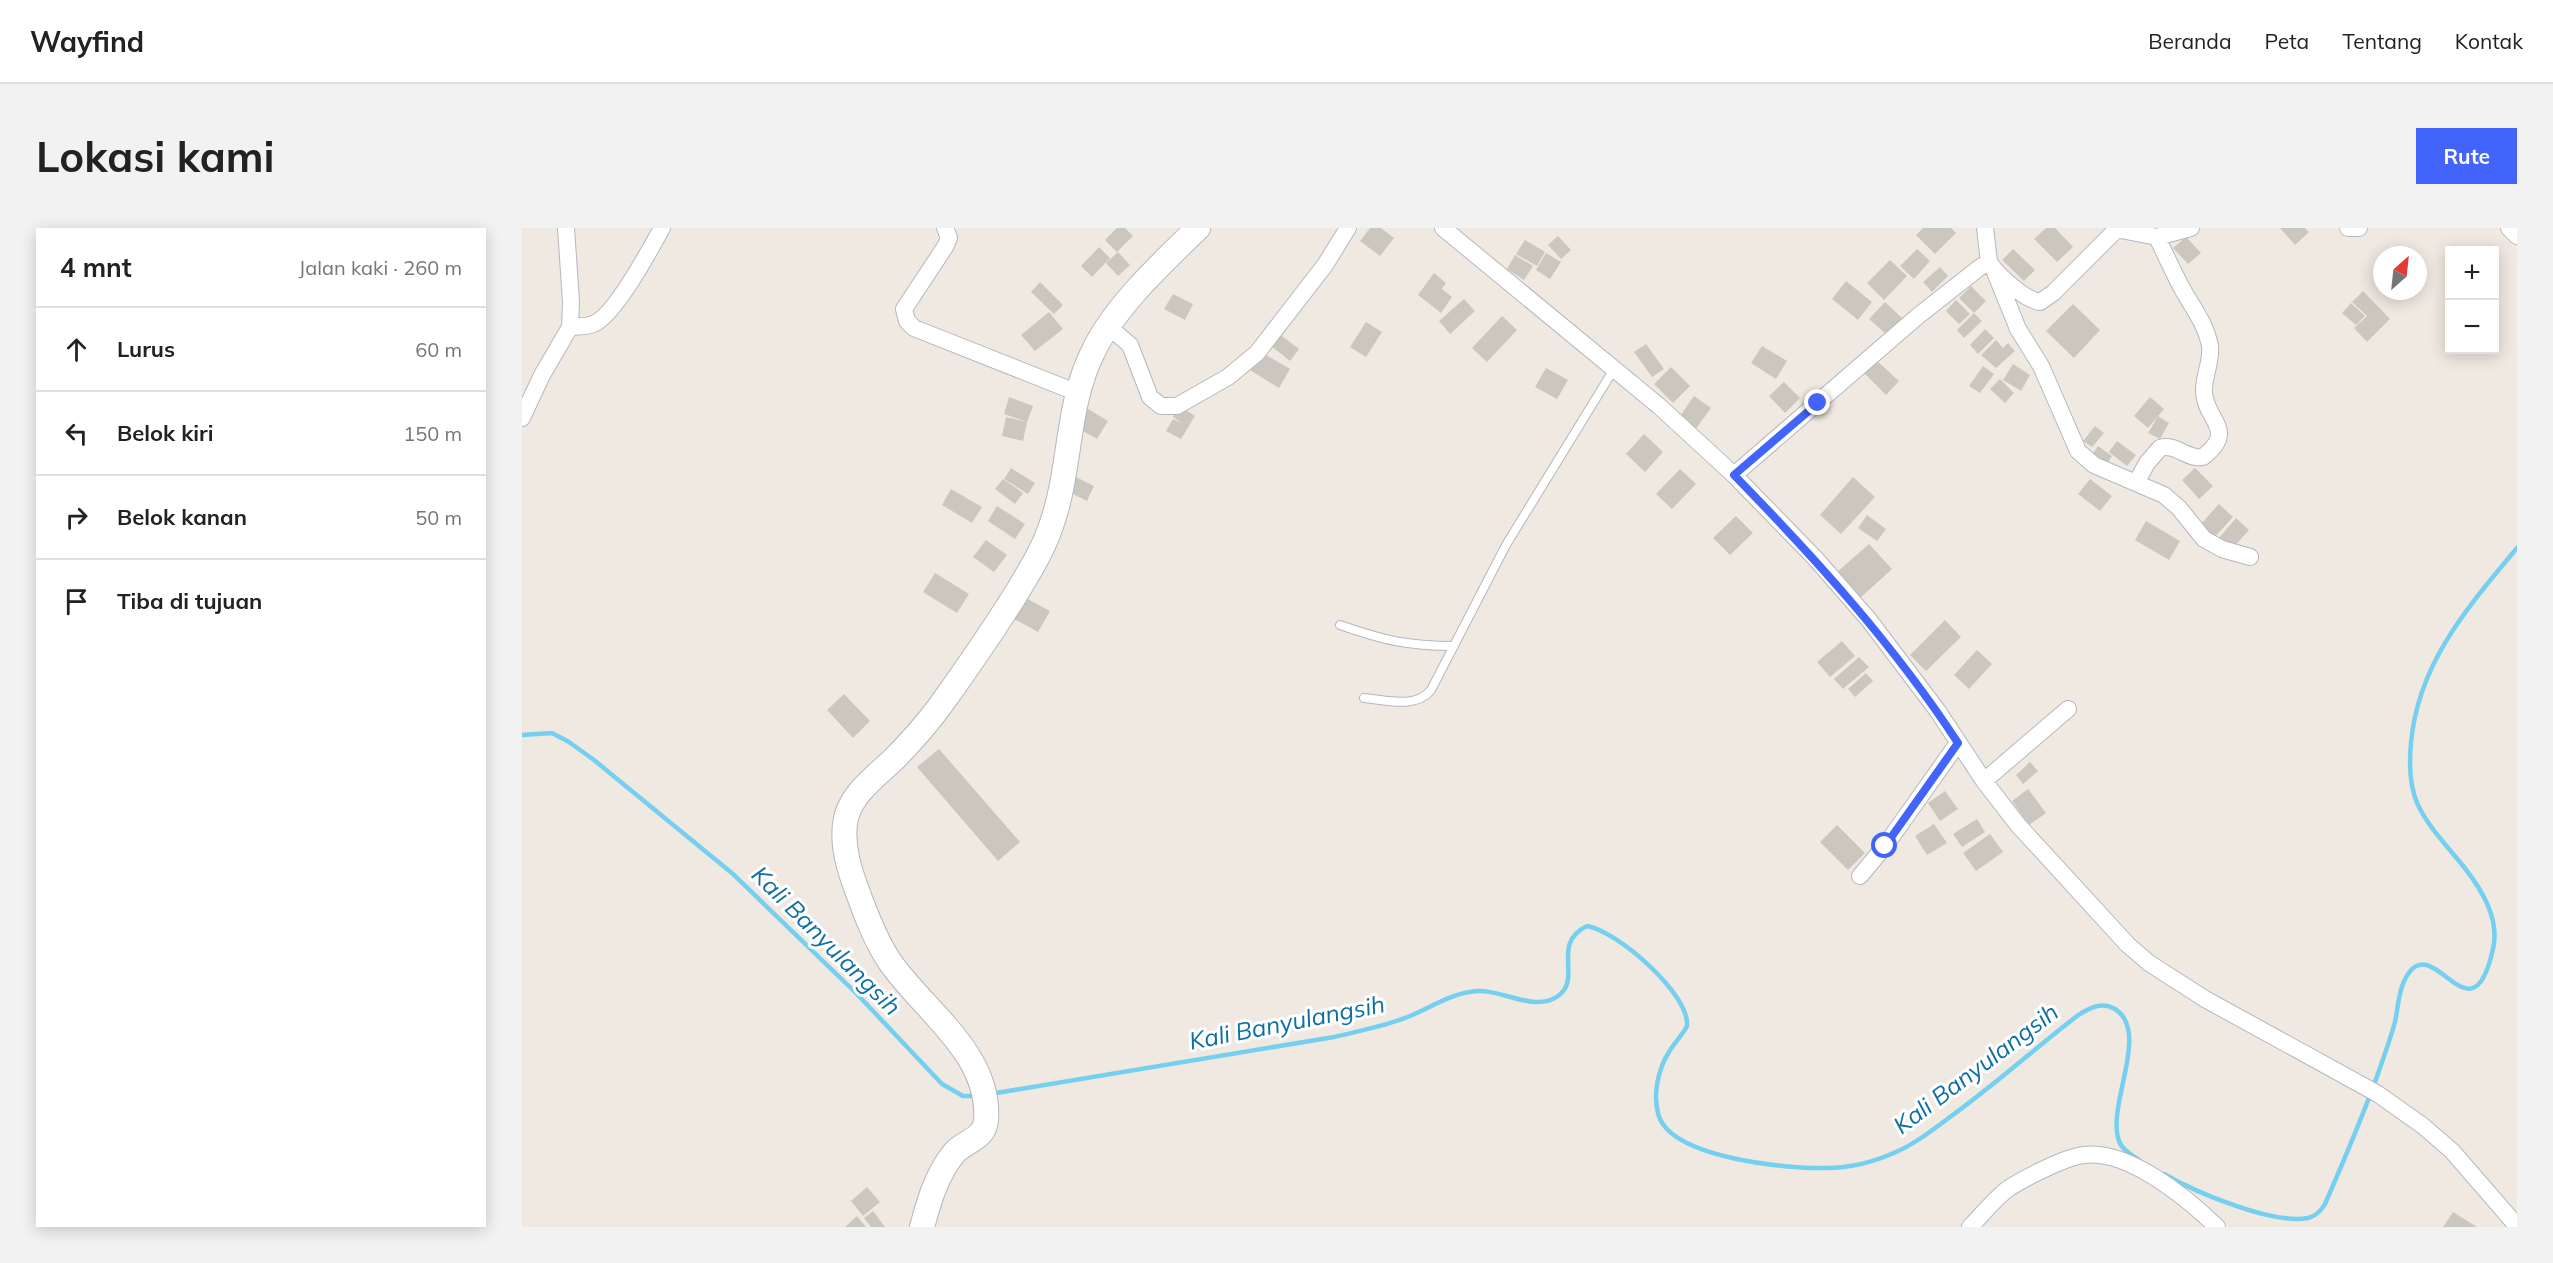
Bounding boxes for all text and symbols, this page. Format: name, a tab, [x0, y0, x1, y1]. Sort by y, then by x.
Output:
text: Wayfind	[30, 24, 144, 59]
text: Beranda	[2148, 28, 2232, 54]
text: Peta	[2265, 28, 2309, 54]
text: Tentang	[2342, 28, 2422, 54]
text: Kontak	[2455, 28, 2523, 54]
button: Rute	[2416, 128, 2517, 184]
text: Lokasi kami	[36, 130, 274, 183]
north arrow	[2373, 246, 2427, 300]
map controls	[2445, 246, 2499, 354]
button: +	[2445, 246, 2499, 300]
text: 4 mnt	[60, 251, 132, 284]
text: Jalan kaki · 260 m	[299, 255, 462, 280]
button: −	[2445, 300, 2499, 354]
icon: ahead	[60, 333, 93, 366]
text: Lurus	[117, 335, 175, 363]
text: 60 m	[415, 337, 462, 362]
route end	[1804, 389, 1830, 415]
icon: left	[60, 417, 93, 450]
text: Belok kiri	[117, 419, 213, 447]
text: 150 m	[403, 421, 462, 446]
icon: right	[60, 501, 93, 534]
text: Belok kanan	[117, 503, 247, 531]
text: 50 m	[415, 505, 462, 530]
icon: arrive	[60, 585, 93, 618]
text: Tiba di tujuan	[117, 587, 262, 615]
route start	[1871, 832, 1897, 858]
water label: Kali Banyulangsih	[746, 859, 908, 1021]
water label: Kali Banyulangsih	[1186, 988, 1387, 1056]
water label: Kali Banyulangsih	[1887, 996, 2064, 1140]

